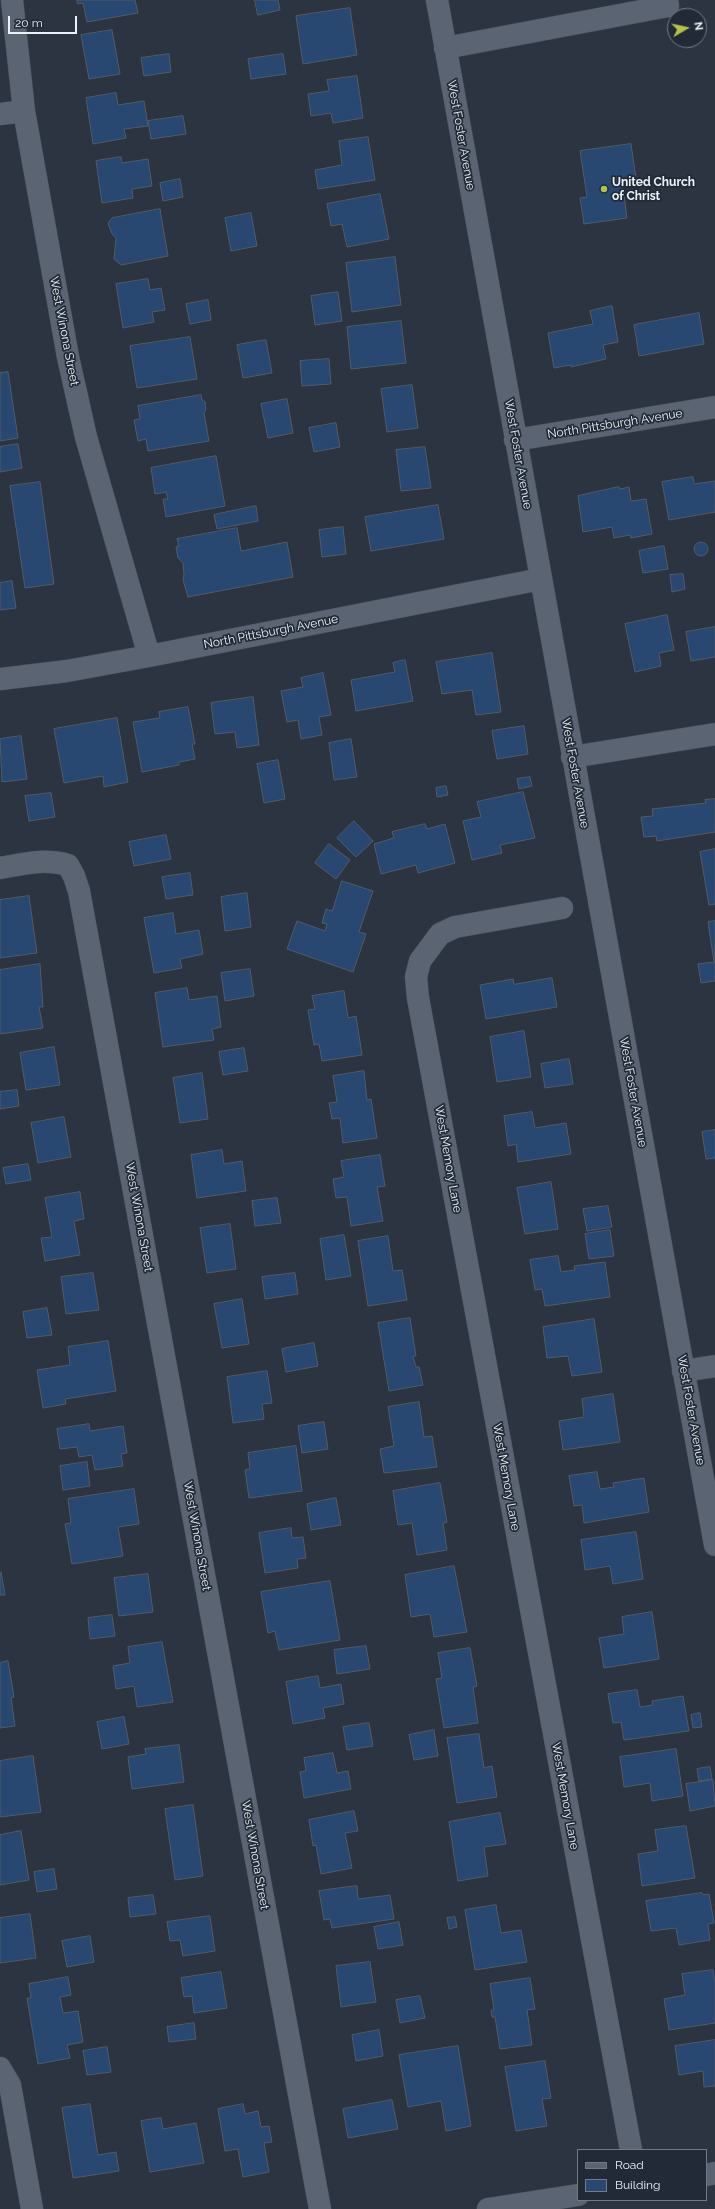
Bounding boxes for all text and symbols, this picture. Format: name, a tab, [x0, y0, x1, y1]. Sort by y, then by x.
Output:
scale bar	[10, 8, 79, 34]
north arrow	[667, 8, 707, 48]
text: 20 m	[15, 16, 43, 30]
text: N	[691, 21, 705, 31]
street label: West Foster Avenue	[444, 79, 478, 191]
place label: United Church of Christ	[612, 175, 695, 203]
marker: United Church of Christ	[599, 184, 609, 194]
street label: West Winona Street	[46, 275, 82, 387]
street label: West Foster Avenue	[501, 398, 535, 510]
street label: North Pittsburgh Avenue	[546, 406, 684, 442]
street label: North Pittsburgh Avenue	[203, 612, 339, 652]
street label: West Foster Avenue	[558, 717, 592, 829]
street label: West Foster Avenue	[616, 1036, 650, 1148]
street label: West Memory Lane	[431, 1104, 465, 1214]
street label: West Winona Street	[122, 1161, 156, 1273]
street label: West Foster Avenue	[674, 1354, 708, 1466]
street label: West Memory Lane	[489, 1422, 523, 1532]
street label: West Winona Street	[180, 1480, 214, 1592]
street label: West Memory Lane	[548, 1741, 582, 1851]
street label: West Winona Street	[238, 1799, 272, 1911]
legend	[577, 2149, 707, 2201]
text: Road	[615, 2158, 644, 2172]
text: Building	[615, 2178, 661, 2192]

